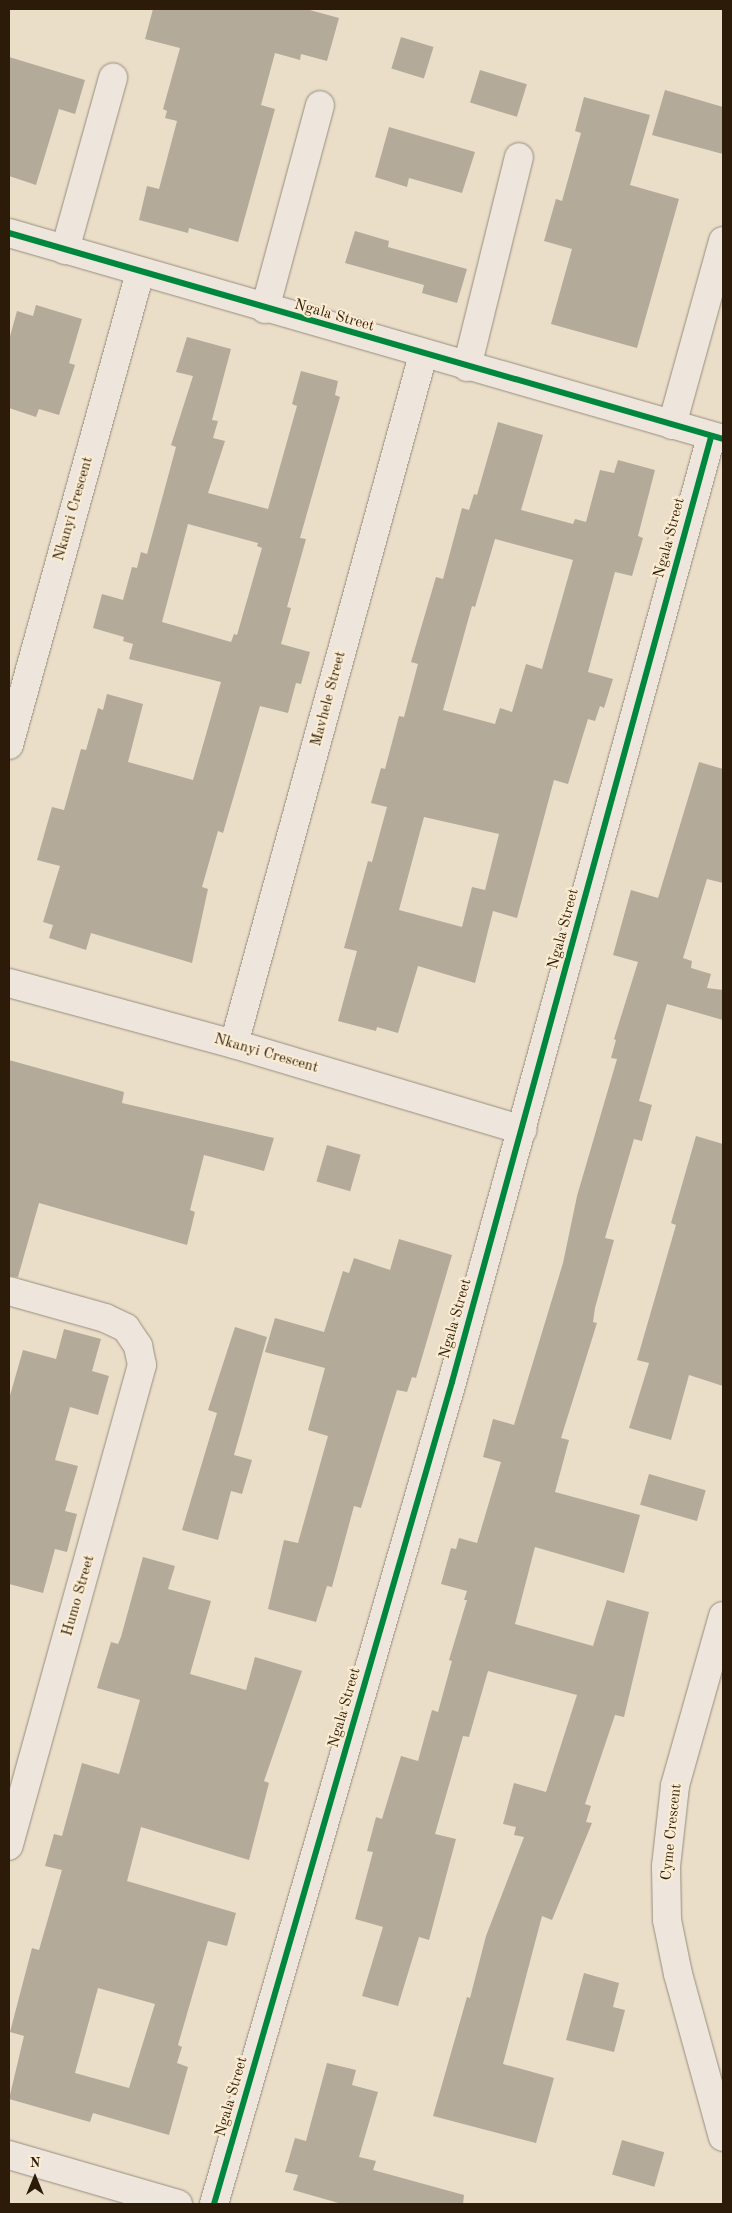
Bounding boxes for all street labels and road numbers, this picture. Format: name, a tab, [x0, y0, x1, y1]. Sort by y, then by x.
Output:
street label: Ngala Street	[292, 296, 376, 336]
street label: Nkanyi Crescent	[51, 455, 97, 563]
street label: Ngala Street	[651, 496, 689, 580]
street label: Mavhele Street	[308, 650, 350, 748]
street label: Ngala Street	[545, 887, 583, 971]
street label: Nkanyi Crescent	[212, 1031, 320, 1077]
street label: Ngala Street	[436, 1277, 476, 1361]
street label: Humo Street	[59, 1554, 99, 1638]
street label: Ngala Street	[325, 1666, 365, 1750]
street label: Cyme Crescent	[658, 1783, 686, 1881]
street label: Ngala Street	[212, 2055, 252, 2139]

